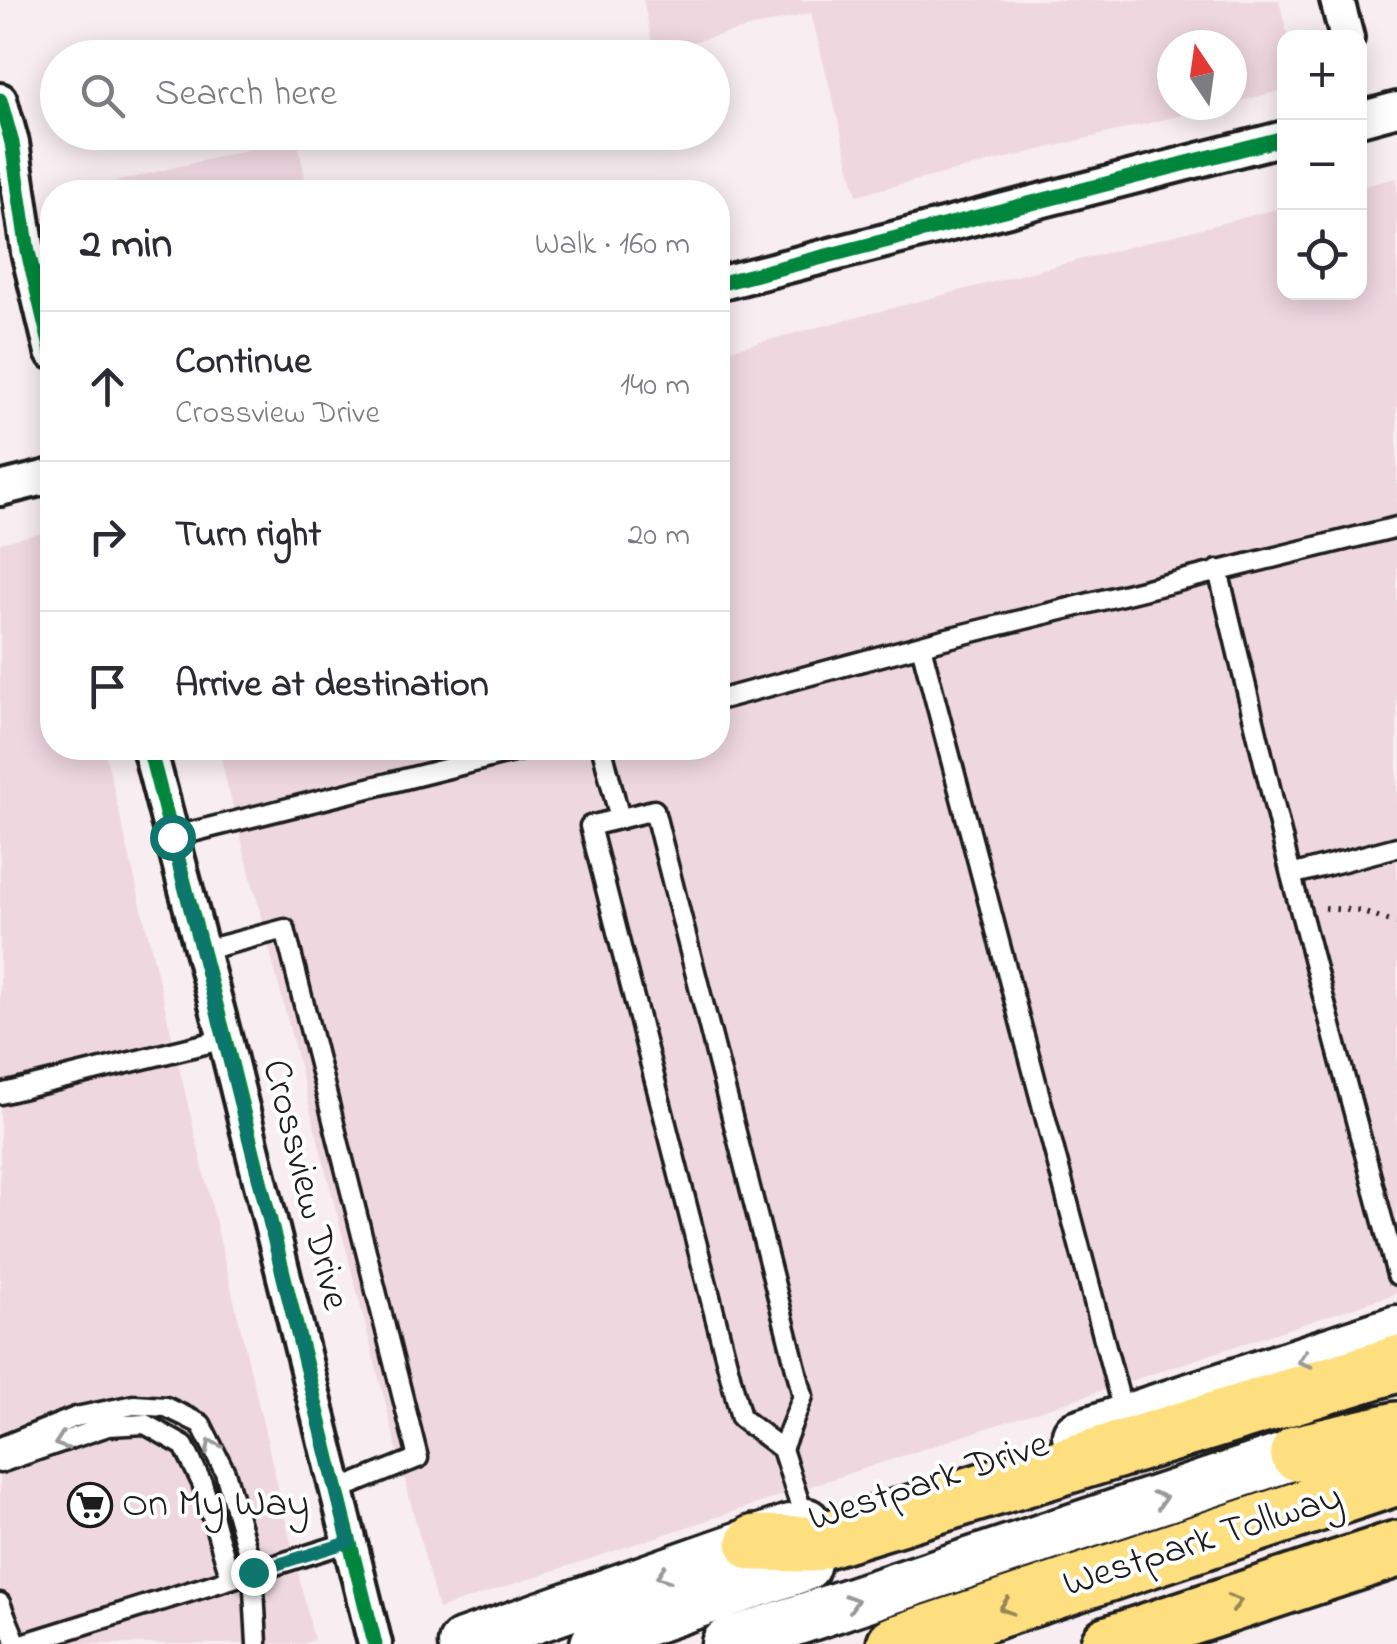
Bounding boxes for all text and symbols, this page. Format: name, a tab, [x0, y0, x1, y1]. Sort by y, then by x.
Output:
north arrow	[1157, 30, 1247, 120]
map controls	[1277, 30, 1367, 300]
button: +	[1277, 30, 1367, 120]
search box	[40, 40, 730, 150]
text: Search here	[155, 67, 337, 123]
icon: search	[75, 68, 130, 123]
button: −	[1277, 120, 1367, 210]
button: locate	[1277, 210, 1367, 300]
text: 2 min	[80, 215, 172, 276]
text: Walk · 160 m	[535, 222, 690, 269]
text: Continue	[175, 335, 311, 391]
icon: ahead	[80, 359, 135, 414]
text: 140 m	[620, 363, 690, 410]
text: Crossview Drive	[175, 391, 380, 438]
text: Turn right	[175, 508, 321, 564]
icon: right	[80, 509, 135, 564]
text: 20 m	[627, 513, 690, 560]
text: Arrive at destination	[175, 658, 489, 714]
icon: arrive	[80, 659, 135, 714]
route start	[150, 815, 196, 861]
street label: Crossview Drive	[244, 1054, 364, 1317]
one-way arrow	[1297, 1349, 1314, 1369]
street label: Westpark Drive	[801, 1416, 1057, 1550]
one-way arrow	[53, 1431, 70, 1451]
one-way arrow	[204, 1438, 224, 1456]
street label: Westpark Tollway	[1056, 1469, 1350, 1615]
place label: On My Way	[122, 1476, 309, 1535]
supermarket icon: On My Way	[67, 1482, 113, 1528]
one-way arrow	[1151, 1491, 1168, 1511]
route end	[231, 1550, 277, 1596]
one-way arrow	[655, 1563, 672, 1583]
one-way arrow	[842, 1594, 859, 1614]
one-way arrow	[1226, 1594, 1243, 1614]
one-way arrow	[998, 1596, 1015, 1616]

